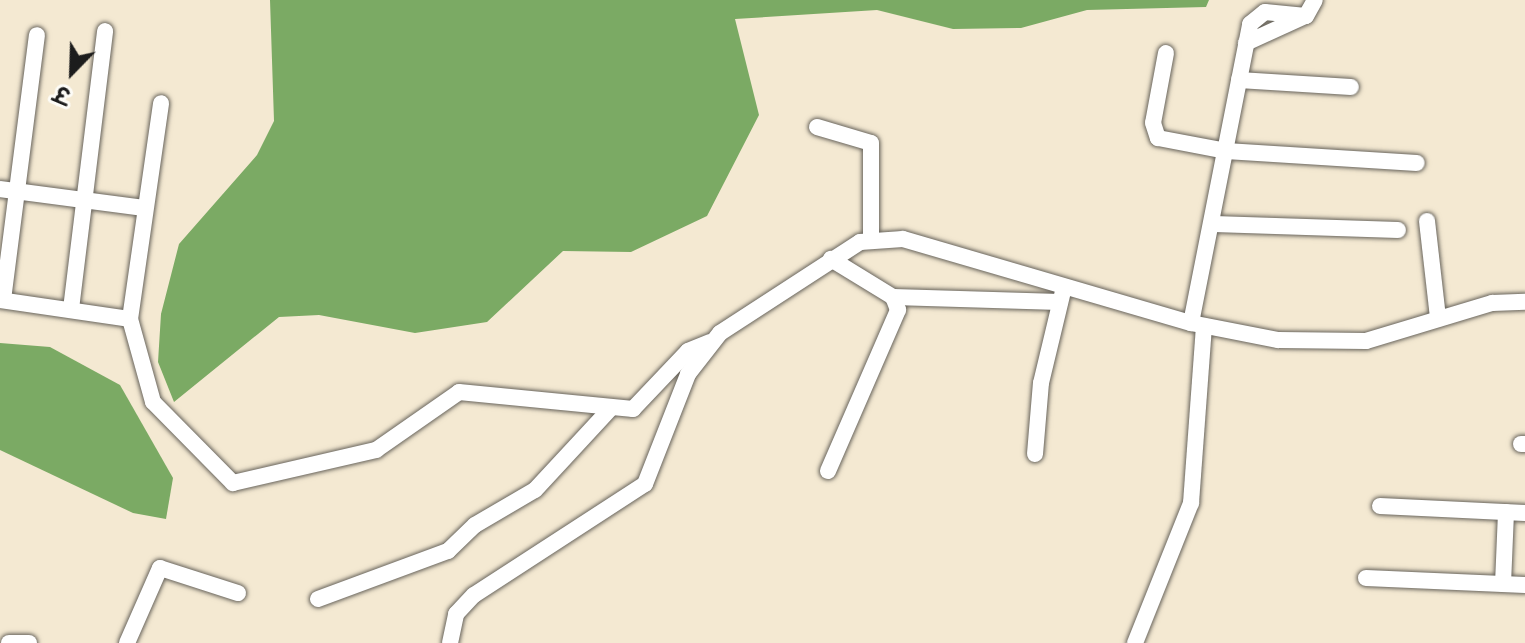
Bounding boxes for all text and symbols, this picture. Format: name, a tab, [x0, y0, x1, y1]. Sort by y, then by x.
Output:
north arrow	[32, 32, 112, 112]
text: उ	[48, 74, 77, 115]

